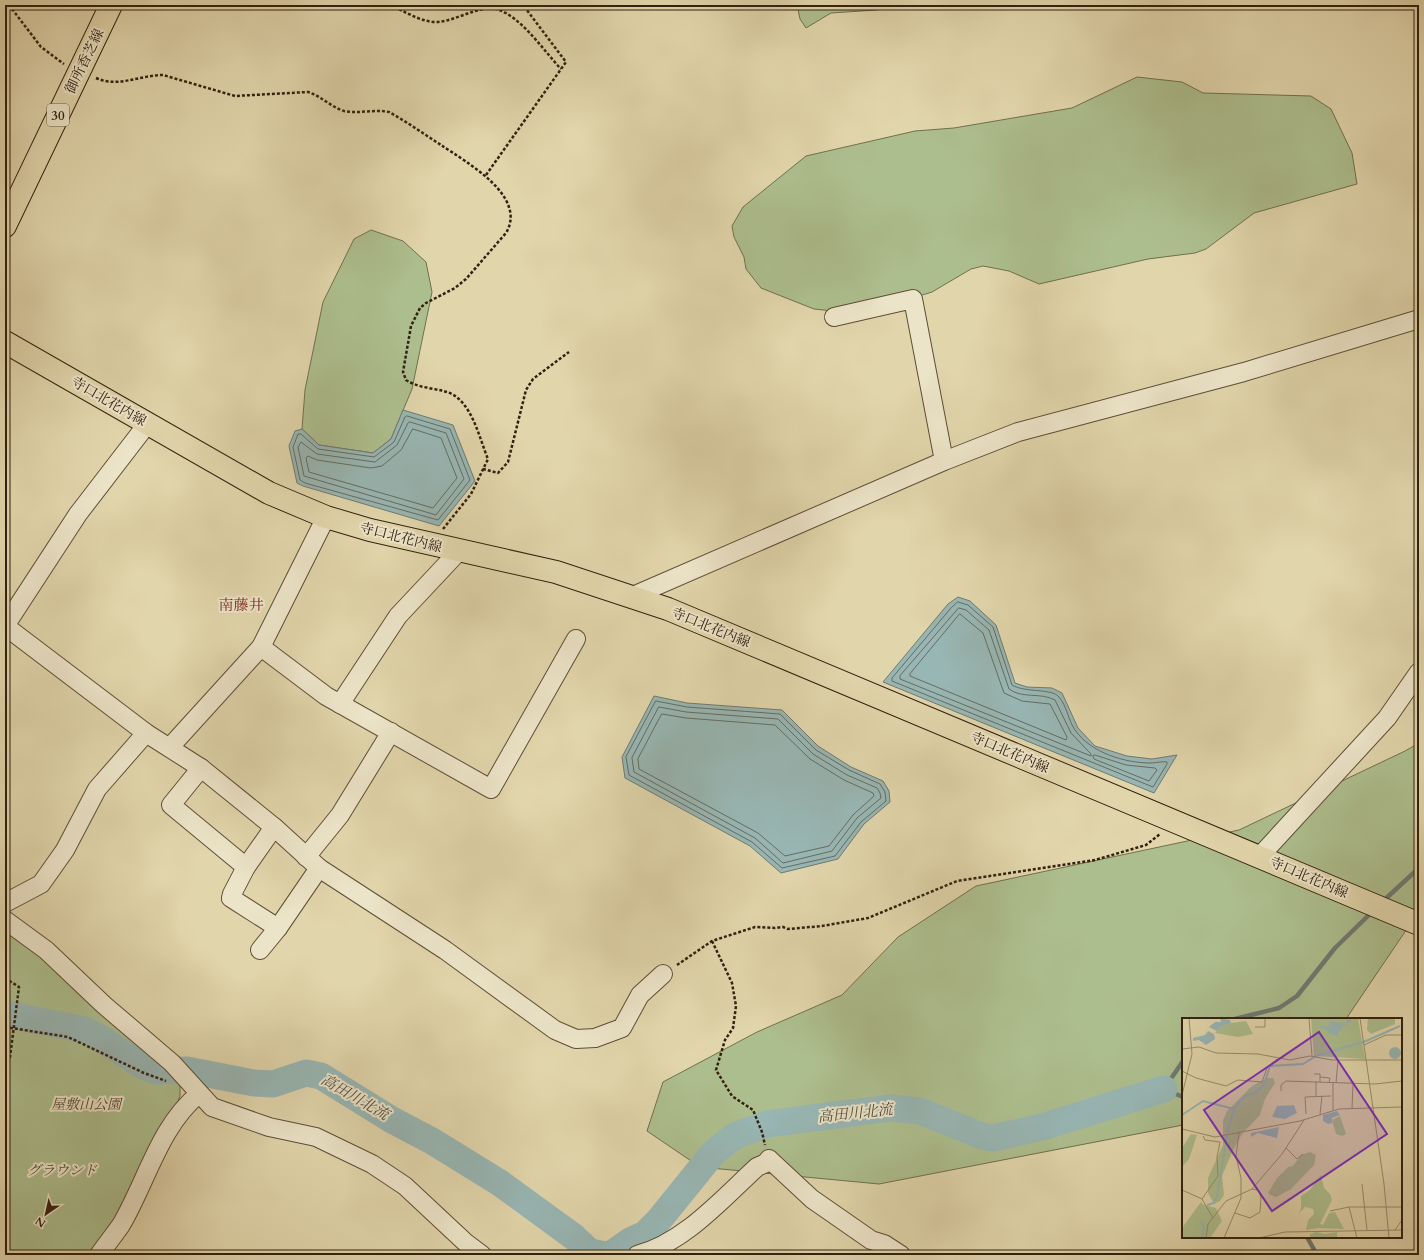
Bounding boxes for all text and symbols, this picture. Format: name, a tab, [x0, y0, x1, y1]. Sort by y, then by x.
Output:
street label: 御所香芝線	[61, 26, 108, 97]
road number: 30	[47, 104, 69, 126]
street label: 寺口北花内線	[68, 372, 150, 431]
street label: 寺口北花内線	[358, 518, 444, 557]
district label: 南藤井	[218, 595, 264, 615]
street label: 寺口北花内線	[668, 603, 753, 652]
street label: 寺口北花内線	[967, 727, 1052, 778]
street label: 寺口北花内線	[1266, 852, 1351, 903]
inset map	[1182, 1018, 1402, 1238]
water label: 高田川北流	[318, 1070, 395, 1126]
park label: 屋敷山公園	[51, 1095, 123, 1114]
water label: 高田川北流	[817, 1099, 896, 1127]
park label: グラウンド	[27, 1161, 98, 1180]
north arrow	[26, 1194, 66, 1234]
text: N	[32, 1213, 49, 1231]

